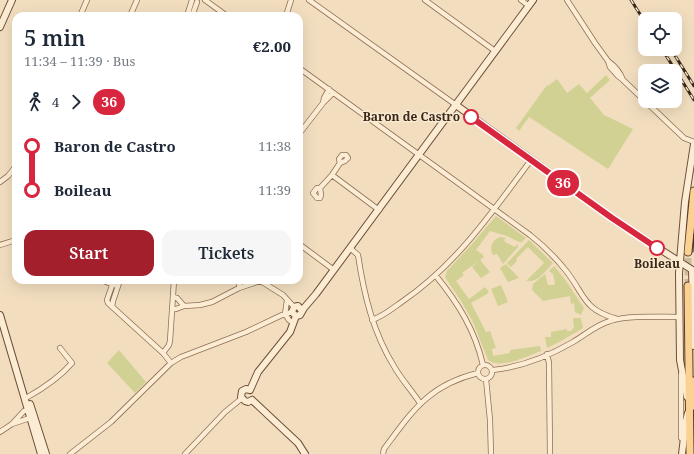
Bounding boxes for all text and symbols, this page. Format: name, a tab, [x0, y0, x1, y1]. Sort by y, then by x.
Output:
map controls	[638, 12, 682, 108]
button: locate	[638, 12, 682, 56]
text: 5 min	[24, 22, 85, 52]
text: €2.00	[253, 36, 291, 56]
text: 11:34 – 11:39 · Bus	[24, 52, 135, 70]
button: layers	[638, 64, 682, 108]
icon: walk	[24, 91, 46, 113]
icon: forward	[65, 91, 87, 113]
text: 36	[101, 92, 117, 111]
text: 4	[52, 93, 59, 111]
place label: Baron de Castro	[363, 108, 460, 125]
marker: Baron de Castro	[463, 109, 479, 125]
text: Baron de Castro	[54, 136, 176, 156]
text: 11:38	[258, 137, 291, 155]
line badge: 36	[545, 170, 581, 196]
text: 36	[555, 173, 571, 192]
text: Boileau	[54, 180, 111, 200]
text: 11:39	[258, 181, 291, 199]
button: Start	[24, 230, 154, 276]
button: Tickets	[162, 230, 291, 276]
marker: Boileau	[649, 240, 665, 256]
place label: Boileau	[634, 255, 680, 272]

